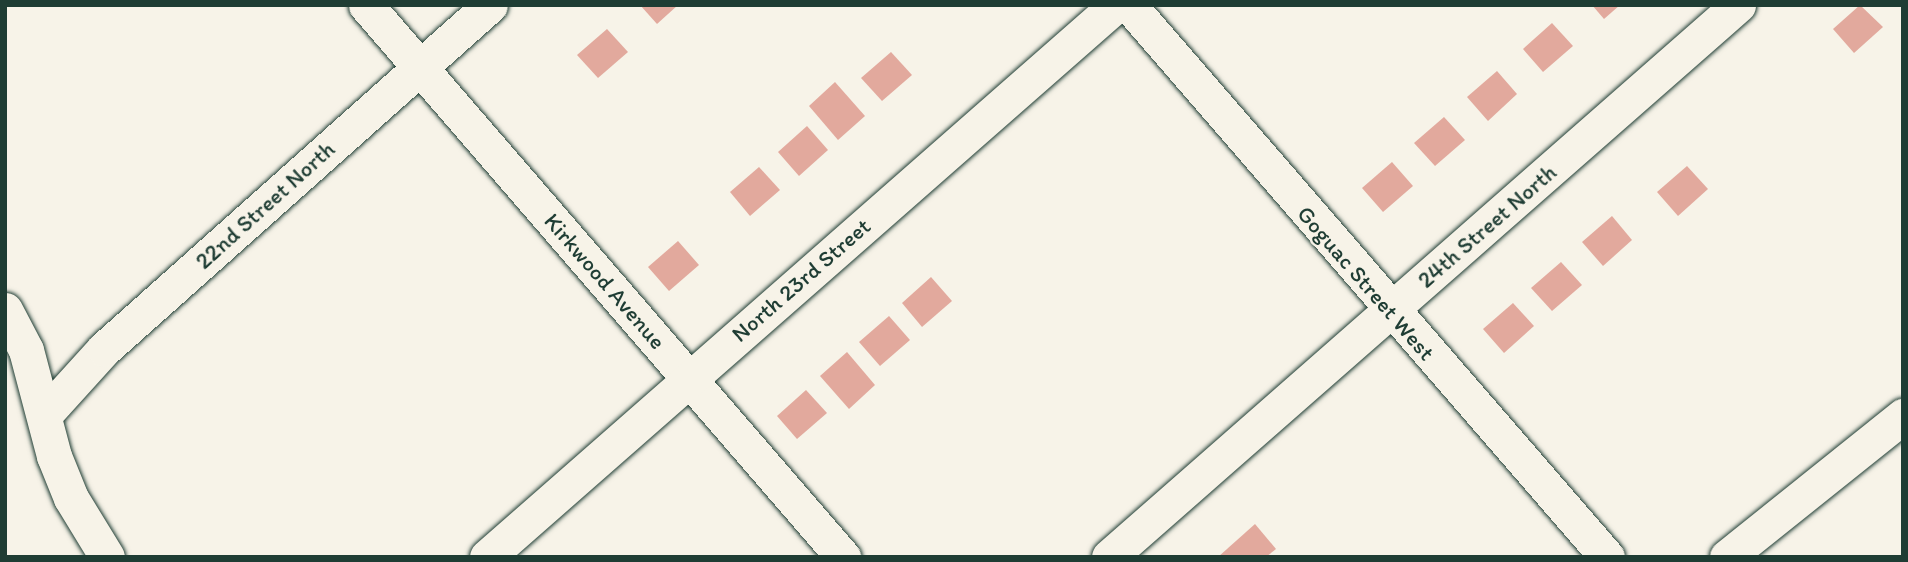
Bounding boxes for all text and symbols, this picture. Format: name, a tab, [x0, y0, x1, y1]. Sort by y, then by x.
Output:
street label: 22nd Street North	[190, 135, 340, 275]
street label: 24th Street North	[1412, 158, 1562, 294]
street label: Goguac Street West	[1292, 201, 1440, 365]
street label: Kirkwood Avenue	[539, 208, 671, 354]
street label: North 23rd Street	[726, 212, 876, 348]

